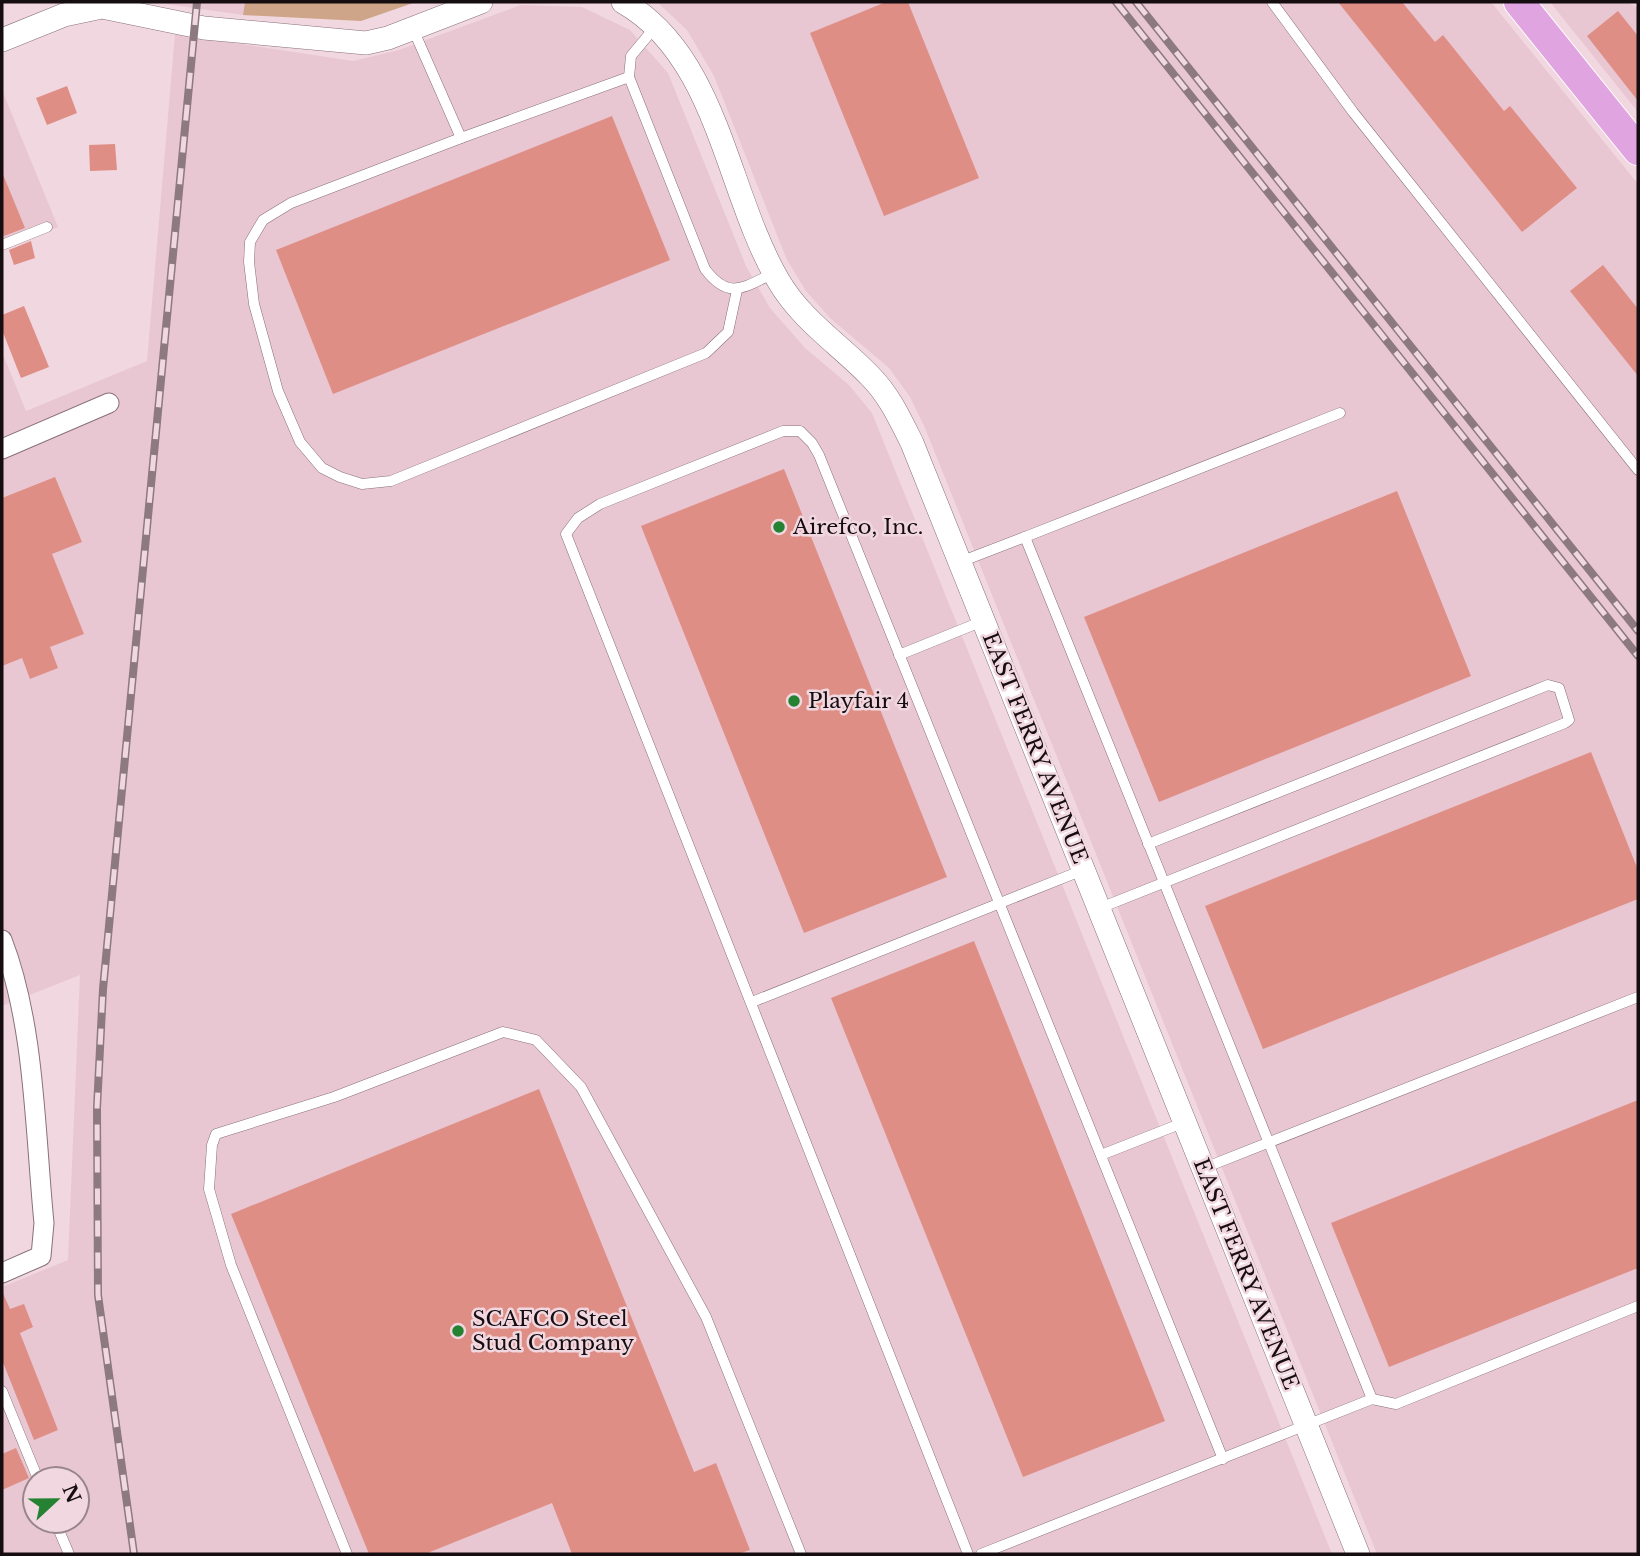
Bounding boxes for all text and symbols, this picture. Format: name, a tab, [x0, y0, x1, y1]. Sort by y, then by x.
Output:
place label: Airefco, Inc.	[792, 514, 923, 540]
marker: Airefco, Inc.	[771, 519, 787, 535]
street label: EAST FERRY AVENUE	[977, 629, 1093, 867]
place label: Playfair 4	[808, 688, 909, 714]
marker: Playfair 4	[786, 693, 802, 709]
street label: EAST FERRY AVENUE	[1188, 1155, 1304, 1393]
place label: SCAFCO Steel Stud Company	[472, 1306, 635, 1356]
marker: SCAFCO Steel Stud Company	[450, 1323, 466, 1339]
north arrow	[21, 1465, 91, 1535]
text: N	[57, 1481, 85, 1507]

